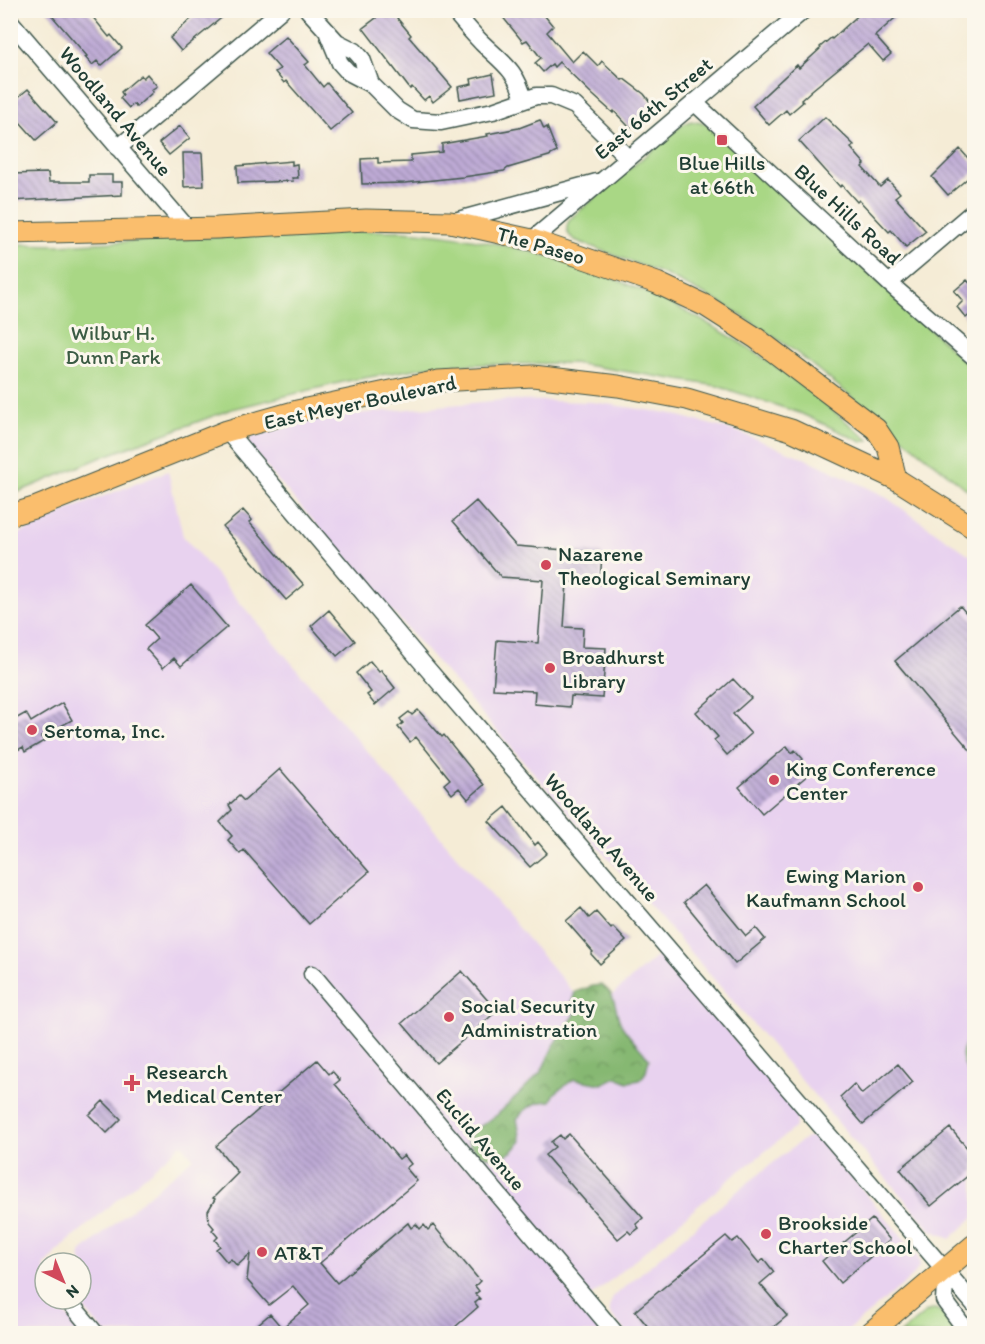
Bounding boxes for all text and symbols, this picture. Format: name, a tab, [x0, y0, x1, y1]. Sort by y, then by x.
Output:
street label: Woodland Avenue	[54, 41, 178, 181]
street label: East 66th Street	[589, 51, 717, 165]
marker: Blue Hills at 66th	[715, 133, 729, 147]
place label: Blue Hills at 66th	[679, 150, 765, 199]
street label: Blue Hills Road	[789, 158, 907, 270]
street label: The Paseo	[494, 221, 588, 269]
park label: Wilbur H. Dunn Park	[66, 320, 161, 369]
street label: East Meyer Boulevard	[262, 369, 458, 435]
place label: Nazarene Theological Seminary	[558, 541, 750, 590]
marker: Nazarene Theological Seminary	[539, 558, 553, 572]
place label: Broadhurst Library	[562, 644, 665, 693]
marker: Broadhurst Library	[543, 661, 557, 675]
place label: Sertoma, Inc.	[44, 718, 165, 743]
marker: Sertoma, Inc.	[25, 723, 39, 737]
place label: King Conference Center	[786, 756, 936, 805]
street label: Woodland Avenue	[539, 768, 665, 906]
marker: King Conference Center	[767, 773, 781, 787]
place label: Ewing Marion Kaufmann School	[746, 863, 906, 912]
marker: Ewing Marion Kaufmann School	[911, 880, 925, 894]
place label: Social Security Administration	[461, 993, 597, 1042]
marker: Social Security Administration	[442, 1010, 456, 1024]
place label: Research Medical Center	[146, 1059, 283, 1108]
marker: Research Medical Center	[123, 1074, 141, 1092]
street label: Euclid Avenue	[431, 1083, 531, 1195]
place label: Brookside Charter School	[778, 1210, 913, 1259]
marker: Brookside Charter School	[759, 1227, 773, 1241]
place label: AT&T	[274, 1240, 324, 1265]
marker: AT&T	[255, 1245, 269, 1259]
north arrow	[33, 1251, 93, 1311]
text: N	[62, 1281, 83, 1302]

